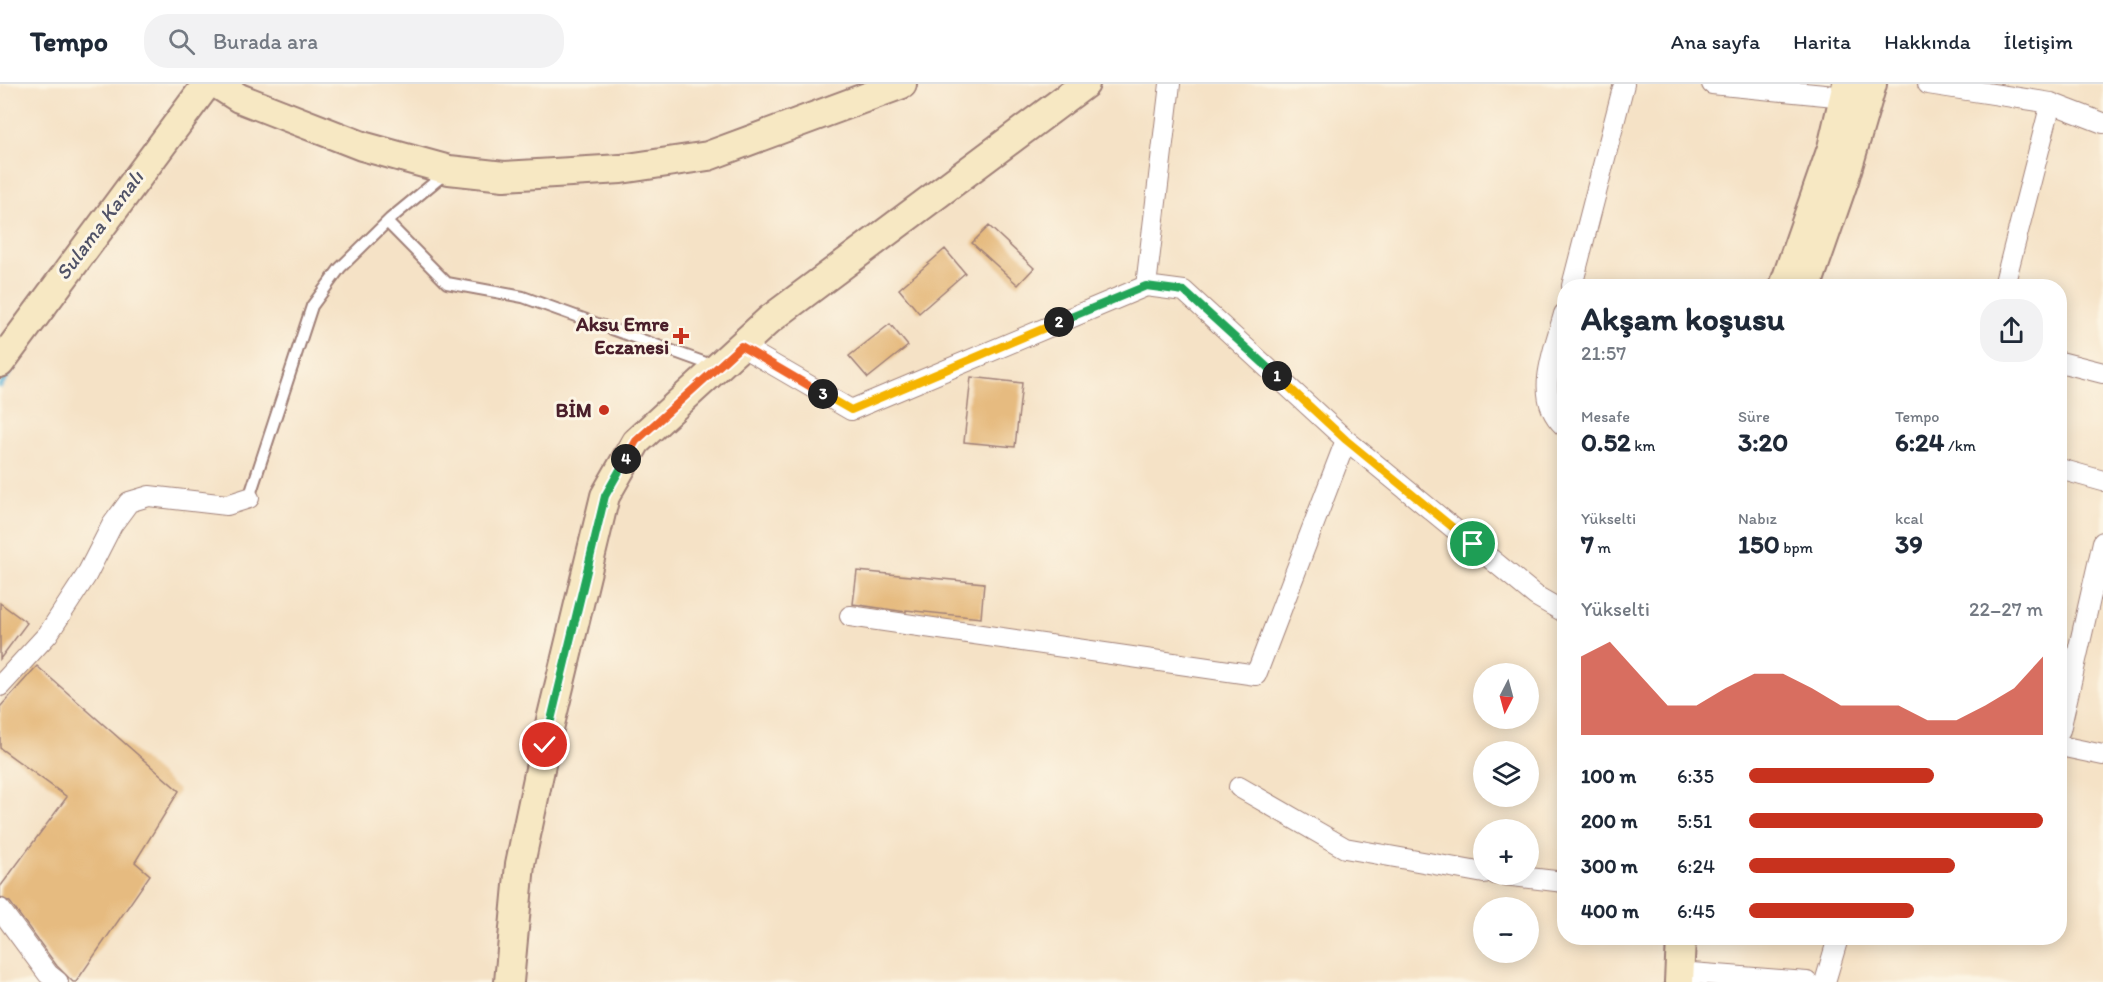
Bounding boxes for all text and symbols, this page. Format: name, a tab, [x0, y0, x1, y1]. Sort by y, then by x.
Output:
search box	[144, 14, 564, 68]
text: Tempo	[30, 24, 108, 58]
icon: search	[165, 25, 198, 58]
text: Burada ara	[213, 28, 318, 55]
text: Ana sayfa	[1671, 29, 1760, 54]
text: Harita	[1793, 29, 1851, 54]
text: Hakkında	[1884, 29, 1971, 54]
text: İletişim	[2004, 29, 2073, 54]
water label: Sulama Kanalı	[50, 165, 149, 284]
text: Akşam koşusu	[1581, 299, 1785, 338]
button: share	[1980, 299, 2043, 362]
pin: 2	[1044, 307, 1074, 337]
place label: Aksu Emre Eczanesi	[575, 312, 669, 359]
text: 2	[1055, 312, 1063, 331]
marker: Aksu Emre Eczanesi	[674, 329, 688, 343]
text: 21:57	[1581, 341, 1626, 365]
pin: 1	[1262, 361, 1292, 391]
text: 1	[1273, 366, 1281, 385]
pin: 3	[808, 379, 838, 409]
text: 3	[819, 384, 827, 403]
place label: BİM	[555, 398, 592, 422]
marker: BİM	[597, 403, 611, 417]
text: Mesafe	[1581, 407, 1630, 426]
text: Süre	[1738, 407, 1770, 426]
text: Tempo	[1895, 407, 1940, 426]
text: 0.52	[1581, 426, 1631, 458]
text: 3:20	[1738, 426, 1788, 458]
text: 6:24	[1895, 426, 1944, 458]
text: km	[1631, 436, 1656, 455]
text: /km	[1944, 436, 1976, 455]
pin: 4	[611, 444, 641, 474]
text: 4	[621, 449, 631, 468]
text: Yükselti	[1581, 509, 1636, 528]
text: Nabız	[1738, 509, 1777, 528]
text: kcal	[1895, 509, 1923, 528]
pin	[1447, 518, 1498, 569]
icon: arrive	[1456, 527, 1489, 560]
text: 7	[1581, 528, 1594, 560]
text: 150	[1738, 528, 1780, 560]
text: 39	[1895, 528, 1923, 560]
text: m	[1594, 538, 1611, 557]
text: bpm	[1780, 538, 1813, 557]
text: Yükselti	[1581, 597, 1650, 621]
text: 22–27 m	[1969, 597, 2043, 621]
north arrow	[1473, 663, 1539, 729]
map controls	[1473, 663, 1539, 963]
pin	[519, 719, 570, 770]
icon: check	[528, 728, 561, 761]
button: layers	[1473, 741, 1539, 807]
text: 100 m	[1581, 764, 1636, 788]
text: 6:35	[1677, 764, 1714, 788]
text: 200 m	[1581, 809, 1637, 833]
text: 5:51	[1677, 809, 1712, 833]
button: +	[1473, 819, 1539, 885]
text: 300 m	[1581, 854, 1638, 878]
text: 6:24	[1677, 854, 1715, 878]
button: −	[1473, 897, 1539, 963]
text: 400 m	[1581, 899, 1639, 923]
text: 6:45	[1677, 899, 1715, 923]

